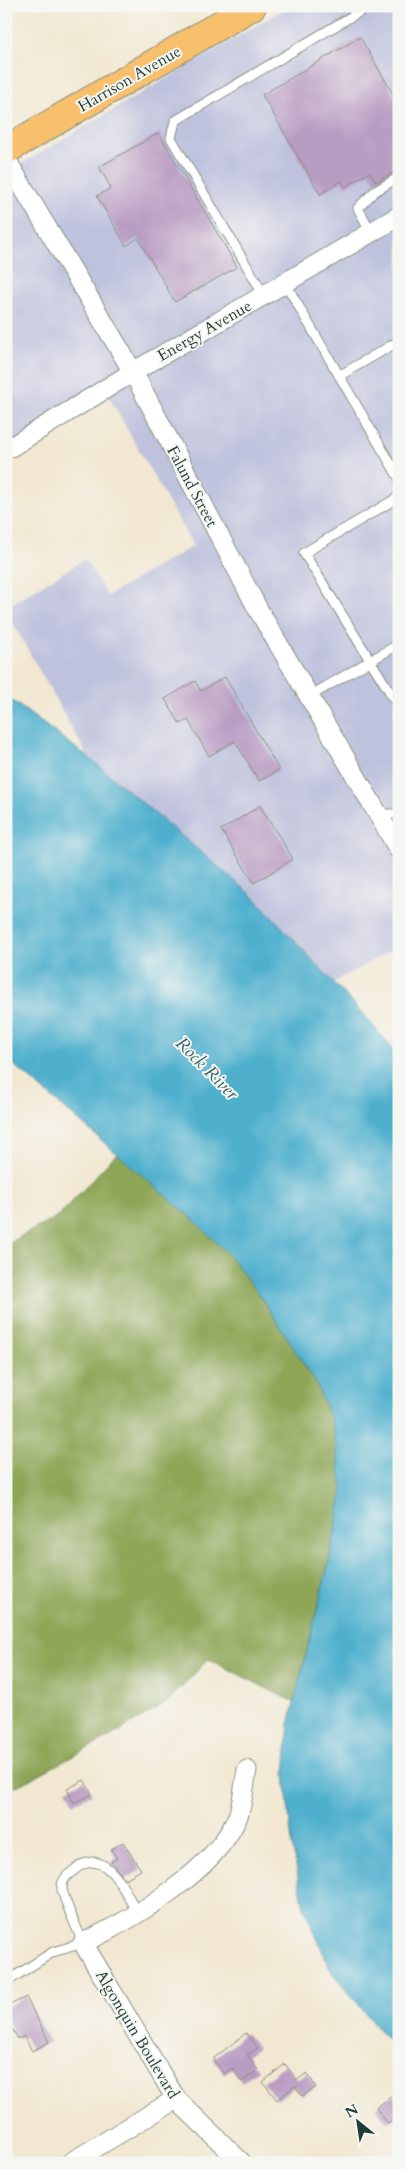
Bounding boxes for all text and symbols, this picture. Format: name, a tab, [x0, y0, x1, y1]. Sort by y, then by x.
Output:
street label: Harrison Avenue	[74, 40, 185, 117]
street label: Energy Avenue	[153, 295, 256, 367]
street label: Falund Street	[161, 442, 223, 531]
water label: Rock River	[170, 1031, 244, 1106]
street label: Algonquin Boulevard	[90, 1966, 185, 2103]
north arrow	[332, 2096, 382, 2146]
text: N	[342, 2100, 362, 2122]

